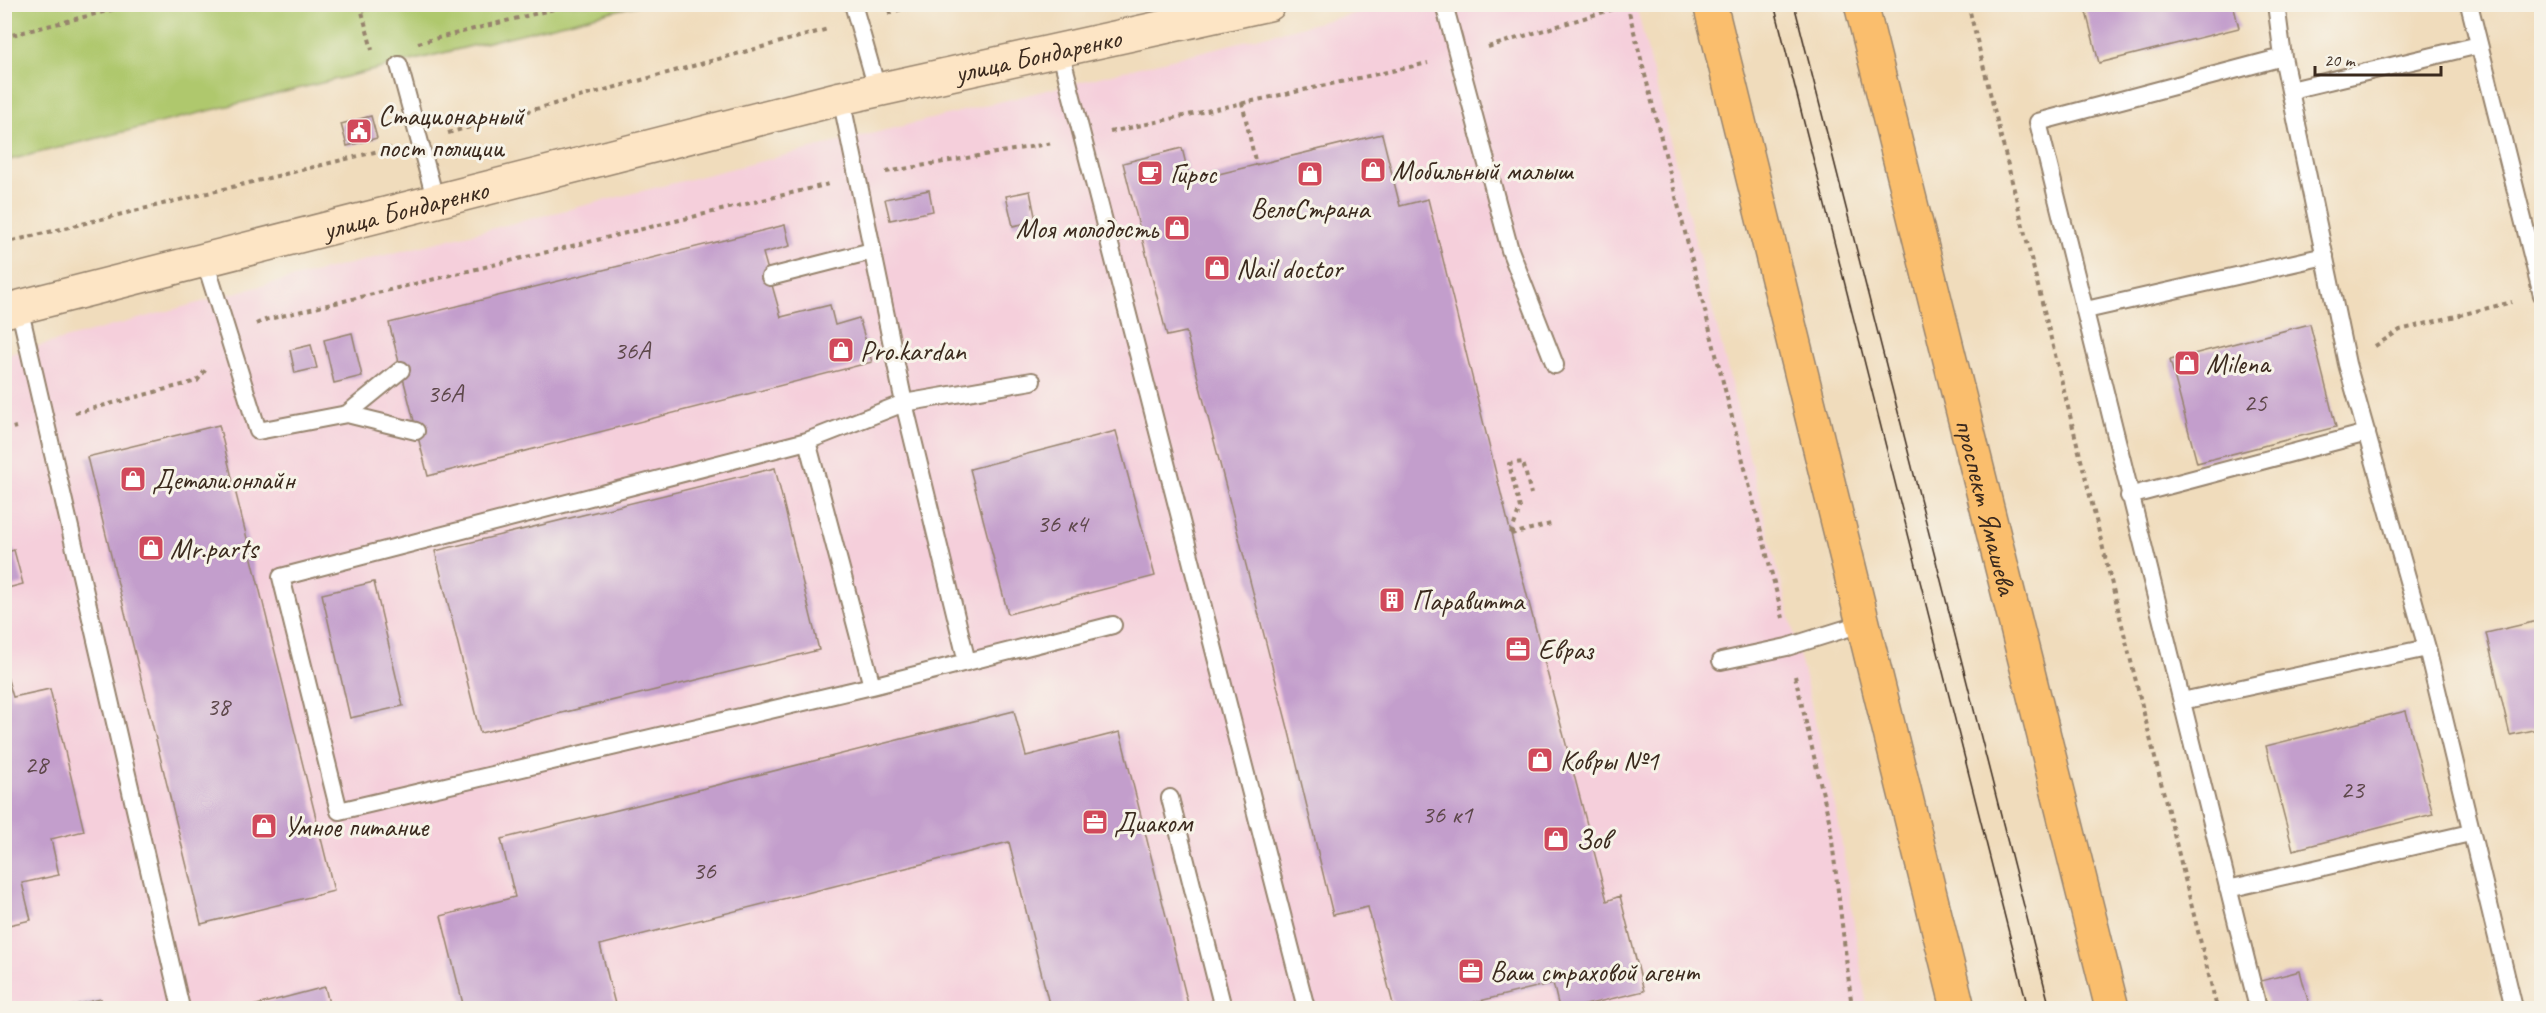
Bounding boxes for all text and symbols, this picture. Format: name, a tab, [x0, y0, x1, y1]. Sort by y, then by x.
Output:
street label: улица Бондаренко	[949, 20, 1126, 91]
scale bar	[2315, 39, 2441, 77]
text: 20 m	[2324, 49, 2357, 71]
place label: Стационарный пост полиции	[378, 98, 525, 165]
public building icon: Стационарный пост полиции	[344, 116, 374, 146]
place label: Мобильный малыш	[1392, 153, 1574, 188]
shop icon: Мобильный малыш	[1358, 155, 1388, 185]
place label: Гирос	[1170, 156, 1217, 191]
cafe icon: Гирос	[1135, 158, 1165, 188]
shop icon: ВелоСтрана	[1295, 159, 1325, 189]
street label: улица Бондаренко	[317, 171, 494, 248]
place label: ВелоСтрана	[1250, 191, 1371, 226]
place label: Моя молодость	[1016, 211, 1160, 246]
shop icon: Моя молодость	[1162, 213, 1192, 243]
place label: Nail doctor	[1236, 251, 1344, 286]
shop icon: Nail doctor	[1202, 253, 1232, 283]
place label: Pro.kardan	[860, 333, 967, 368]
house number: 36А	[614, 334, 652, 367]
shop icon: Pro.kardan	[826, 335, 856, 365]
place label: Milena	[2206, 346, 2272, 381]
shop icon: Milena	[2172, 348, 2202, 378]
house number: 36А	[427, 377, 465, 410]
house number: 25	[2243, 386, 2268, 419]
street label: проспект Ямашева	[1947, 415, 2025, 600]
place label: Детали.онлайн	[152, 462, 296, 497]
shop icon: Детали.онлайн	[118, 464, 148, 494]
house number: 36 к4	[1037, 507, 1090, 540]
place label: Mr.parts	[170, 531, 260, 566]
shop icon: Mr.parts	[136, 533, 166, 563]
place label: Паравитта	[1412, 583, 1526, 618]
building icon: Паравитта	[1377, 585, 1407, 615]
place label: Евраз	[1538, 632, 1595, 667]
office icon: Евраз	[1503, 634, 1533, 664]
house number: 38	[206, 690, 232, 723]
place label: Ковры №1	[1560, 743, 1660, 778]
shop icon: Ковры №1	[1525, 745, 1555, 775]
house number: 28	[24, 748, 50, 781]
house number: 23	[2340, 773, 2366, 806]
house number: 36 к1	[1422, 798, 1474, 831]
place label: Диаком	[1114, 805, 1194, 840]
office icon: Диаком	[1080, 807, 1110, 837]
place label: Умное питание	[284, 809, 430, 844]
shop icon: Умное питание	[249, 811, 279, 841]
place label: Зов	[1576, 822, 1616, 857]
shop icon: Зов	[1541, 824, 1571, 854]
house number: 36	[692, 854, 717, 887]
place label: Ваш страховой агент	[1490, 954, 1701, 989]
office icon: Ваш страховой агент	[1456, 956, 1486, 986]

